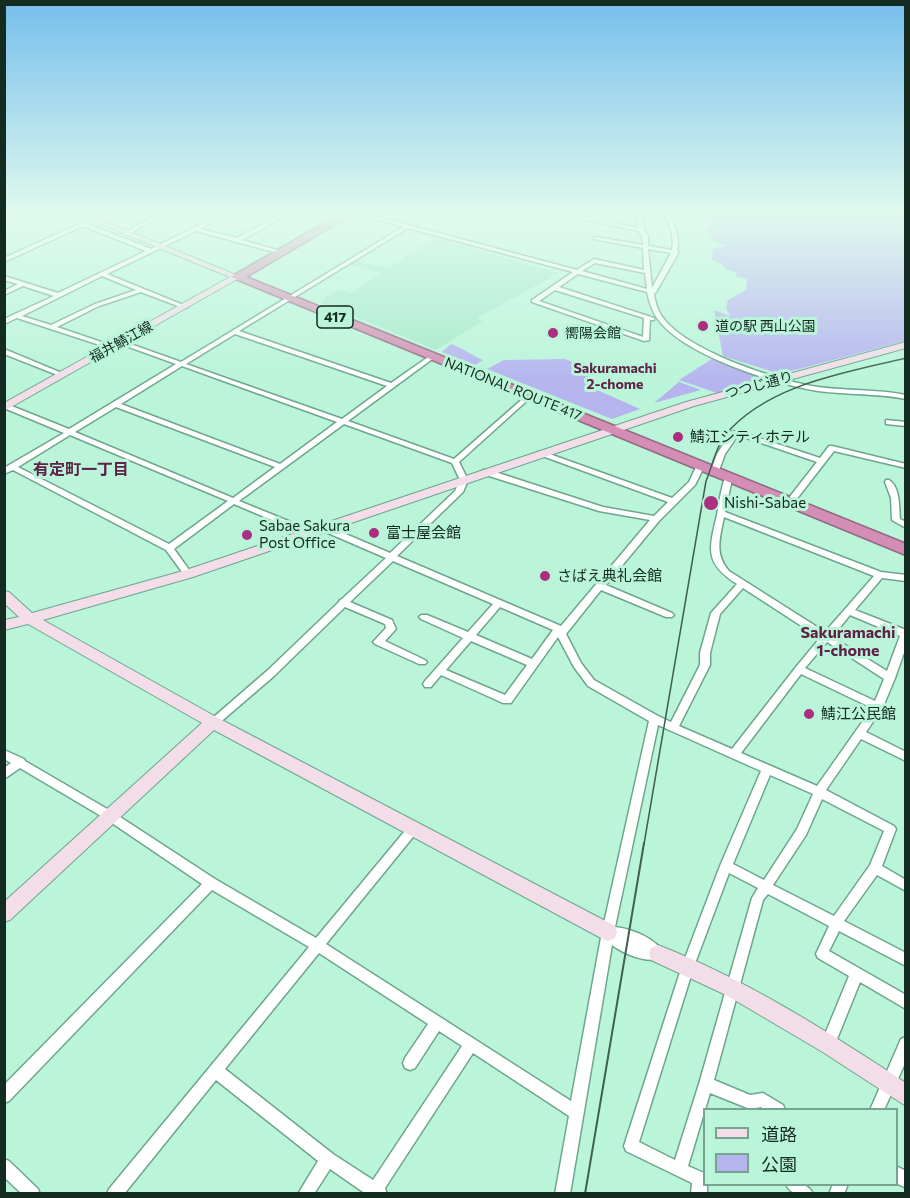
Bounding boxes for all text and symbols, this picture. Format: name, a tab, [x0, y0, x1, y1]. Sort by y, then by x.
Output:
road number: 417	[317, 306, 353, 328]
street label: 福井鯖江線	[86, 318, 156, 366]
place label: 道の駅 西山公園	[715, 318, 816, 334]
marker: 道の駅 西山公園	[696, 319, 710, 333]
place label: 嚮陽会館	[565, 325, 621, 341]
marker: 嚮陽会館	[546, 326, 560, 340]
street label: NATIONAL ROUTE 417	[442, 354, 584, 424]
district label: Sakuramachi 2-chome	[573, 360, 657, 392]
street label: つつじ通り	[723, 368, 795, 402]
place label: 鯖江シティホテル	[690, 428, 810, 446]
marker: 鯖江シティホテル	[671, 430, 685, 444]
district label: 有定町一丁目	[33, 460, 129, 480]
marker: Nishi-Sabae	[702, 494, 720, 512]
place label: Nishi-Sabae	[724, 494, 806, 512]
place label: Sabae Sakura Post Office	[259, 517, 350, 552]
place label: 富士屋会館	[386, 524, 461, 542]
marker: 富士屋会館	[367, 526, 381, 540]
marker: Sabae Sakura Post Office	[240, 528, 254, 542]
place label: さばえ典礼会館	[557, 567, 662, 585]
marker: さばえ典礼会館	[538, 569, 552, 583]
district label: Sakuramachi 1-chome	[800, 623, 896, 661]
place label: 鯖江公民館	[821, 705, 896, 723]
marker: 鯖江公民館	[802, 707, 816, 721]
legend	[703, 1108, 898, 1186]
text: 道路	[761, 1123, 797, 1145]
text: 公園	[761, 1153, 797, 1175]

